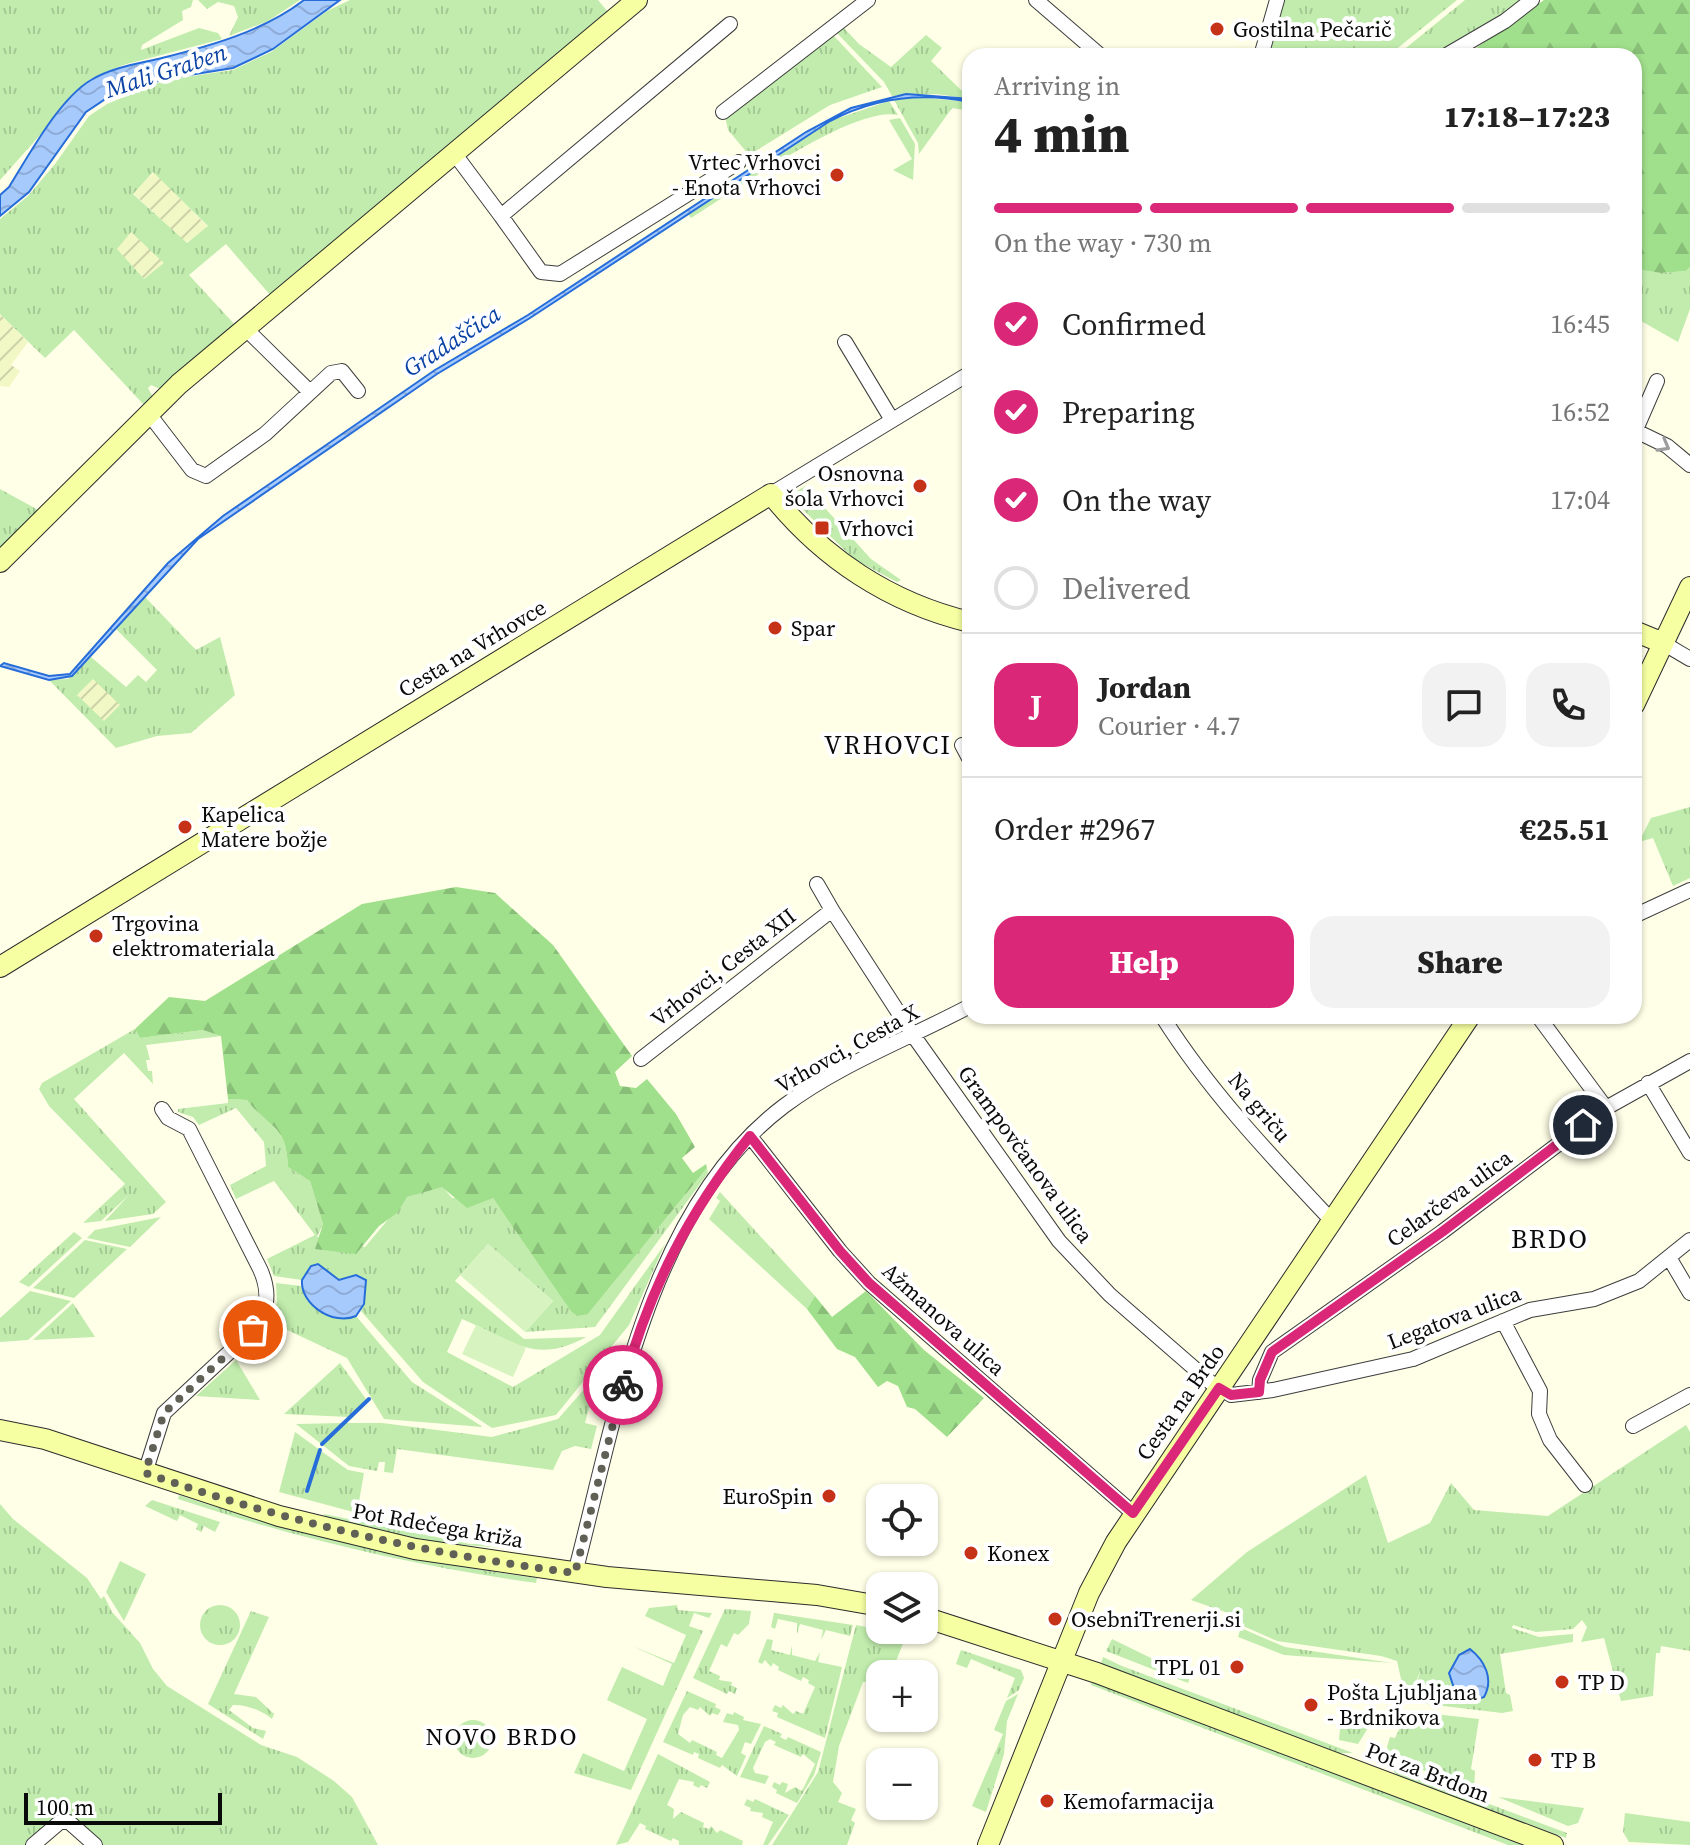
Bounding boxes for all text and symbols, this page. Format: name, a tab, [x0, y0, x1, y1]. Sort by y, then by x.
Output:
place label: Gostilna Pečarič	[1233, 14, 1392, 44]
marker: Gostilna Pečarič	[1208, 20, 1226, 38]
water label: Mali Graben	[100, 35, 231, 106]
text: Arriving in	[994, 68, 1120, 104]
text: 17:18–17:23	[1443, 96, 1610, 137]
text: 4 min	[994, 98, 1130, 169]
place label: Vrtec Vrhovci - Enota Vrhovci	[672, 147, 821, 202]
marker: Vrtec Vrhovci - Enota Vrhovci	[828, 166, 846, 184]
text: On the way · 730 m	[994, 225, 1212, 261]
water label: Gradaščica	[397, 297, 507, 384]
icon: check	[994, 302, 1038, 346]
text: Confirmed	[1062, 304, 1206, 345]
text: 16:45	[1550, 306, 1610, 342]
icon: check	[994, 390, 1038, 434]
text: Preparing	[1062, 392, 1195, 433]
text: 16:52	[1550, 394, 1610, 430]
one-way arrow	[1656, 436, 1671, 451]
place label: Osnovna šola Vrhovci	[785, 458, 905, 513]
marker: Osnovna šola Vrhovci	[911, 477, 929, 495]
icon: check	[994, 478, 1038, 522]
text: On the way	[1062, 480, 1211, 521]
text: 17:04	[1550, 482, 1610, 518]
place label: Vrhovci	[838, 513, 914, 543]
marker: Vrhovci	[813, 519, 831, 537]
text: Delivered	[1062, 568, 1190, 609]
street label: Cesta na Vrhovce	[392, 592, 552, 704]
place label: Spar	[791, 613, 836, 643]
marker: Spar	[766, 619, 784, 637]
button: chat	[1422, 663, 1506, 747]
button: phone	[1526, 663, 1610, 747]
text: Jordan	[1098, 667, 1191, 708]
text: J	[1030, 685, 1042, 726]
text: Courier · 4.7	[1098, 708, 1240, 744]
district label: VRHOVCI	[824, 727, 952, 763]
place label: Kapelica Matere božje	[201, 799, 328, 854]
text: Order #2967	[994, 809, 1155, 850]
text: €25.51	[1520, 809, 1610, 850]
marker: Kapelica Matere božje	[176, 818, 194, 836]
street label: Vrhovci, Cesta XII	[644, 901, 802, 1033]
place label: Trgovina elektromateriala	[112, 908, 276, 963]
button: Help	[994, 916, 1294, 1008]
button: Share	[1310, 916, 1610, 1008]
marker: Trgovina elektromateriala	[87, 927, 105, 945]
street label: Vrhovci, Cesta X	[770, 996, 925, 1100]
street label: Grampovčanova ulica	[951, 1059, 1101, 1249]
street label: Na griču	[1222, 1066, 1298, 1149]
pin	[1549, 1091, 1617, 1159]
icon: home	[1561, 1103, 1605, 1147]
street label: Celarčeva ulica	[1380, 1142, 1518, 1254]
district label: BRDO	[1511, 1221, 1589, 1257]
street label: Ažmanova ulica	[876, 1256, 1013, 1383]
street label: Legatova ulica	[1383, 1278, 1526, 1356]
pin	[219, 1296, 287, 1364]
icon: bag	[231, 1308, 275, 1352]
street label: Cesta na Brdo	[1129, 1338, 1231, 1466]
courier	[583, 1345, 663, 1425]
icon: bike	[601, 1363, 645, 1407]
place label: EuroSpin	[722, 1481, 813, 1511]
map controls	[866, 1484, 938, 1820]
button: locate	[866, 1484, 938, 1556]
marker: EuroSpin	[820, 1487, 838, 1505]
street label: Pot Rdečega križa	[350, 1495, 526, 1555]
place label: Konex	[987, 1538, 1050, 1568]
marker: Konex	[962, 1544, 980, 1562]
button: layers	[866, 1572, 938, 1644]
place label: OsebniTrenerji.si	[1071, 1604, 1241, 1634]
marker: OsebniTrenerji.si	[1046, 1610, 1064, 1628]
place label: TPL 01	[1155, 1652, 1221, 1682]
marker: TPL 01	[1228, 1658, 1246, 1676]
button: +	[866, 1660, 938, 1732]
place label: TP D	[1578, 1667, 1625, 1697]
marker: TP D	[1553, 1673, 1571, 1691]
place label: Pošta Ljubljana - Brdnikova	[1327, 1677, 1478, 1732]
marker: Pošta Ljubljana - Brdnikova	[1302, 1696, 1320, 1714]
district label: NOVO BRDO	[425, 1720, 579, 1753]
street label: Pot za Brdom	[1362, 1735, 1494, 1809]
place label: TP B	[1551, 1745, 1596, 1775]
button: −	[866, 1748, 938, 1820]
marker: TP B	[1526, 1751, 1544, 1769]
place label: Kemofarmacija	[1063, 1786, 1215, 1816]
scale bar	[24, 1789, 222, 1825]
text: 100 m	[36, 1792, 94, 1822]
marker: Kemofarmacija	[1038, 1792, 1056, 1810]

